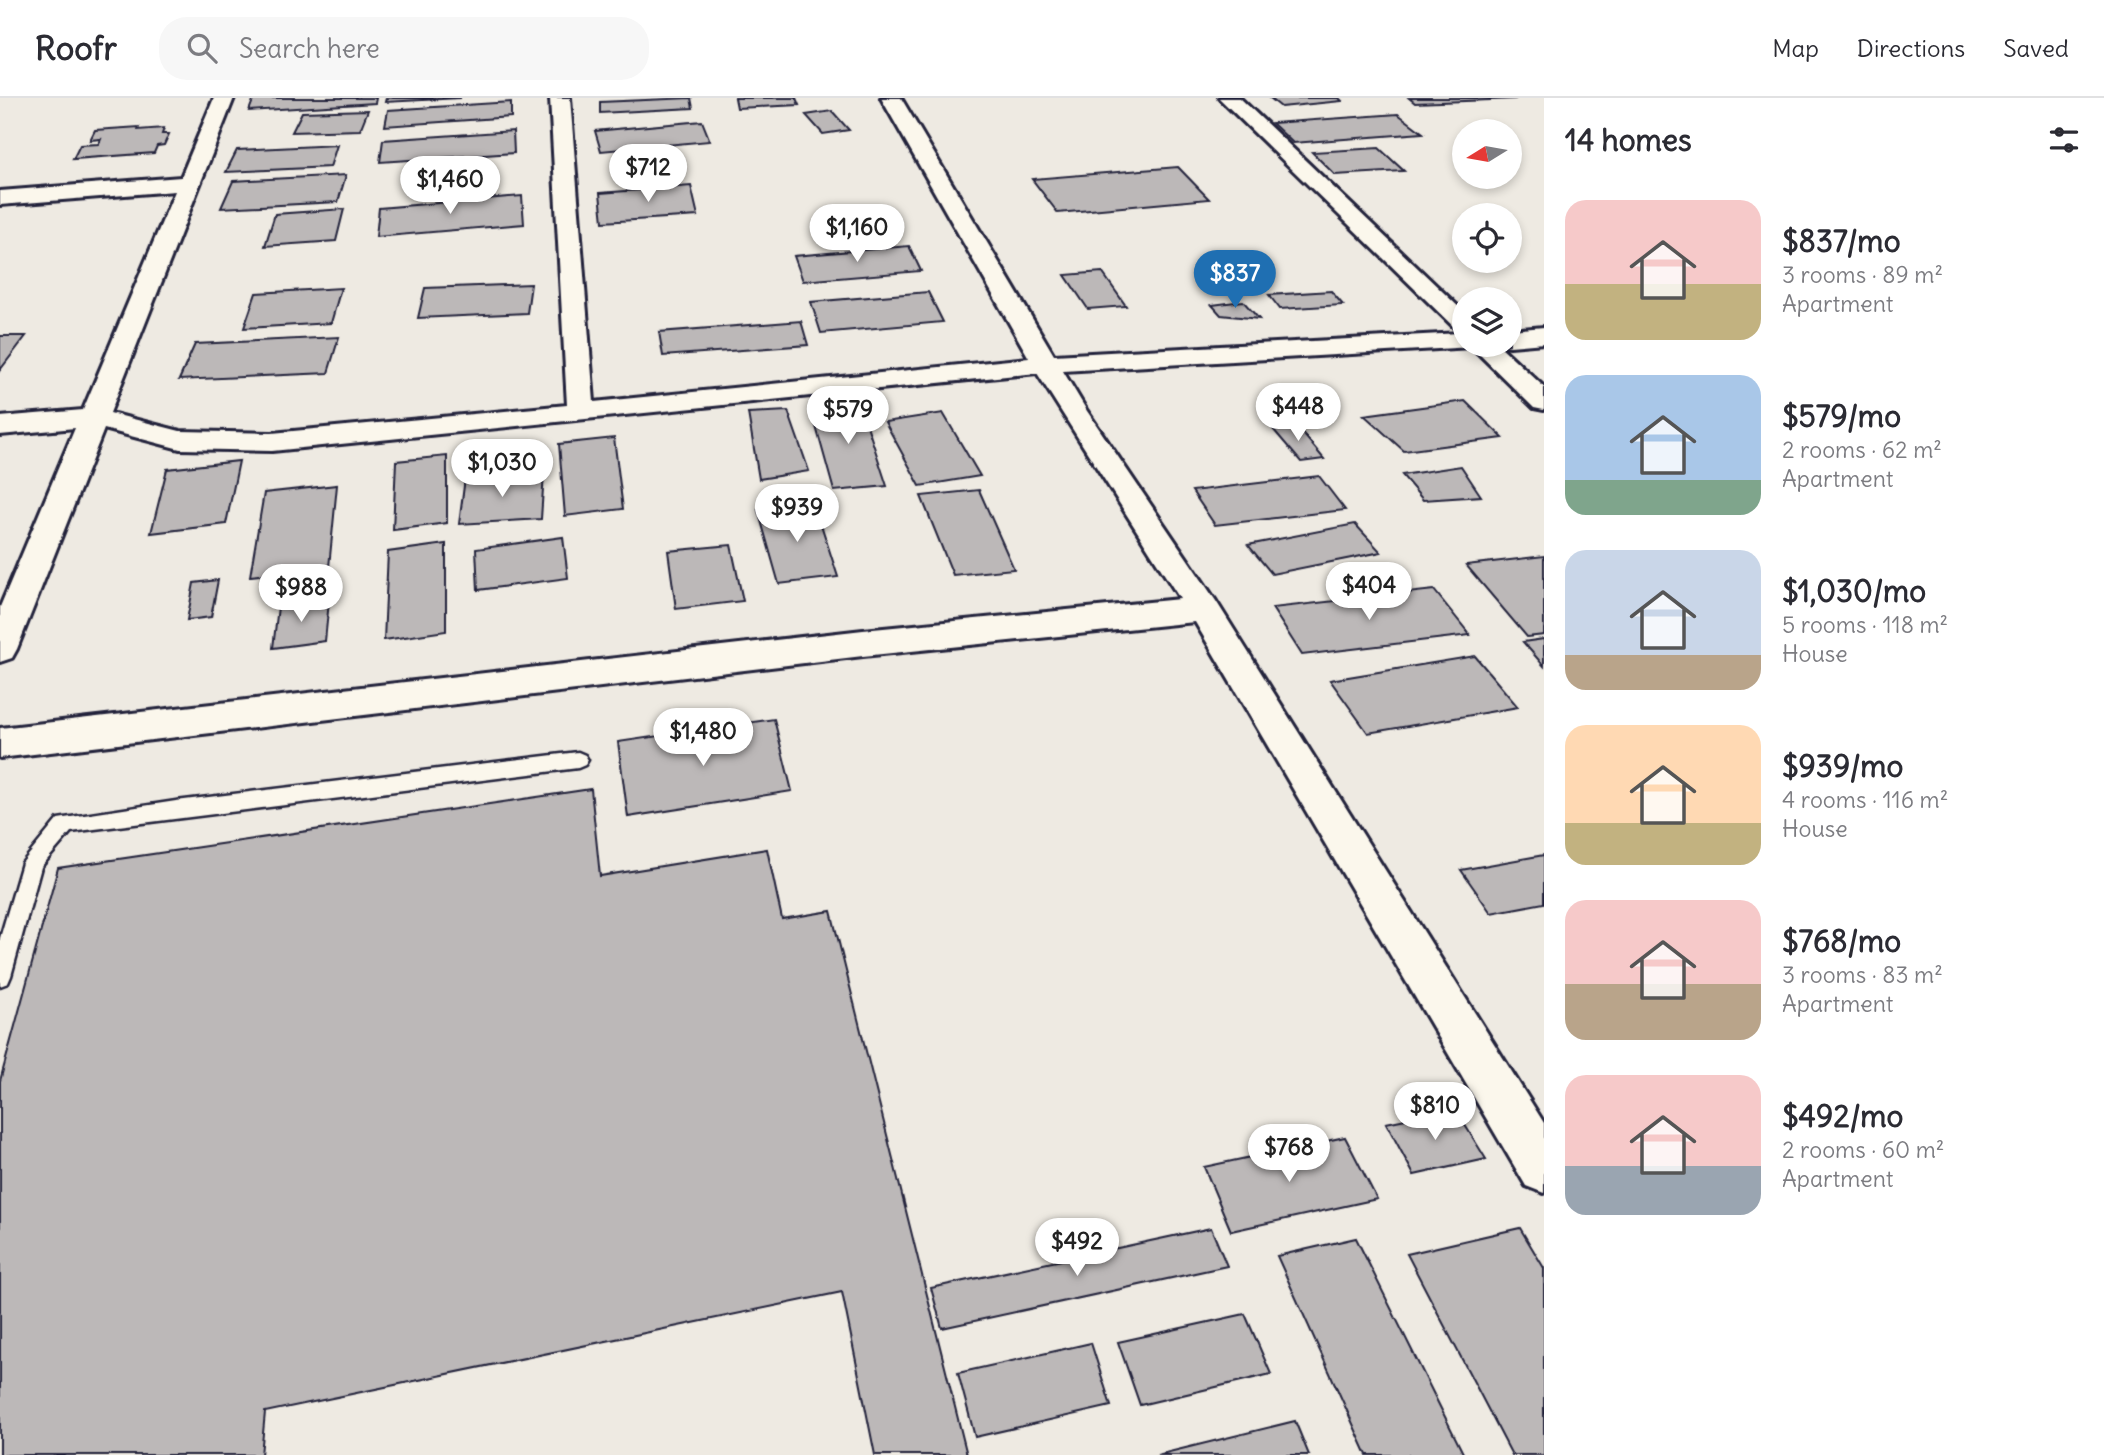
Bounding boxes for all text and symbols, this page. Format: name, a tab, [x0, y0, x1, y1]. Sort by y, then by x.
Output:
search box	[159, 17, 649, 80]
text: Roofr	[35, 27, 117, 69]
icon: search	[183, 29, 221, 67]
text: Search here	[239, 32, 380, 65]
text: Map	[1772, 33, 1819, 63]
text: Directions	[1857, 33, 1965, 63]
text: Saved	[2003, 33, 2069, 63]
north arrow	[1452, 119, 1522, 189]
map controls	[1452, 119, 1522, 357]
text: 14 homes	[1565, 121, 1692, 159]
icon: filters	[2045, 121, 2083, 159]
pin: $712	[607, 144, 689, 204]
text: $712	[625, 152, 671, 181]
pin: $1,460	[393, 156, 507, 216]
text: $1,460	[416, 164, 484, 193]
button: locate	[1452, 203, 1522, 273]
pin: $1,160	[800, 204, 914, 264]
text: $1,160	[826, 212, 888, 241]
text: $837/mo	[1782, 222, 1901, 260]
icon: home	[1621, 228, 1705, 312]
pin: $837	[1194, 250, 1276, 310]
text: $837	[1210, 258, 1260, 287]
text: 3 rooms · 89 m²	[1782, 260, 1943, 289]
button: layers	[1452, 287, 1522, 357]
text: Apartment	[1782, 289, 1894, 318]
pin: $448	[1257, 384, 1339, 443]
pin: $579	[807, 386, 889, 446]
text: $448	[1272, 391, 1324, 420]
text: $579	[823, 394, 873, 423]
text: $579/mo	[1782, 397, 1901, 435]
icon: home	[1621, 403, 1705, 487]
text: 2 rooms · 62 m²	[1782, 435, 1942, 464]
pin: $1,030	[445, 440, 559, 499]
text: $1,030	[467, 447, 537, 476]
text: Apartment	[1782, 464, 1894, 493]
pin: $939	[756, 484, 838, 544]
text: $939	[771, 492, 823, 521]
pin: $404	[1328, 562, 1410, 622]
pin: $988	[260, 564, 342, 624]
text: $404	[1342, 570, 1396, 599]
text: $988	[275, 572, 327, 601]
text: $1,030/mo	[1782, 572, 1926, 610]
icon: home	[1621, 578, 1705, 662]
text: 5 rooms · 118 m²	[1782, 610, 1948, 639]
text: House	[1782, 639, 1848, 668]
pin: $1,480	[646, 708, 760, 768]
text: $1,480	[669, 716, 737, 745]
text: $939/mo	[1782, 747, 1903, 785]
icon: home	[1621, 753, 1705, 837]
text: 4 rooms · 116 m²	[1782, 785, 1948, 814]
text: House	[1782, 814, 1848, 843]
text: $768/mo	[1782, 922, 1901, 960]
icon: home	[1621, 928, 1705, 1012]
text: 3 rooms · 83 m²	[1782, 960, 1943, 989]
text: Apartment	[1782, 989, 1894, 1018]
pin: $810	[1394, 1082, 1476, 1142]
text: $810	[1410, 1090, 1460, 1119]
text: $492/mo	[1782, 1097, 1903, 1135]
icon: home	[1621, 1103, 1705, 1187]
pin: $768	[1248, 1124, 1330, 1184]
text: $768	[1264, 1132, 1314, 1161]
text: 2 rooms · 60 m²	[1782, 1135, 1944, 1164]
text: Apartment	[1782, 1164, 1894, 1193]
pin: $492	[1036, 1218, 1118, 1278]
text: $492	[1051, 1226, 1103, 1255]

